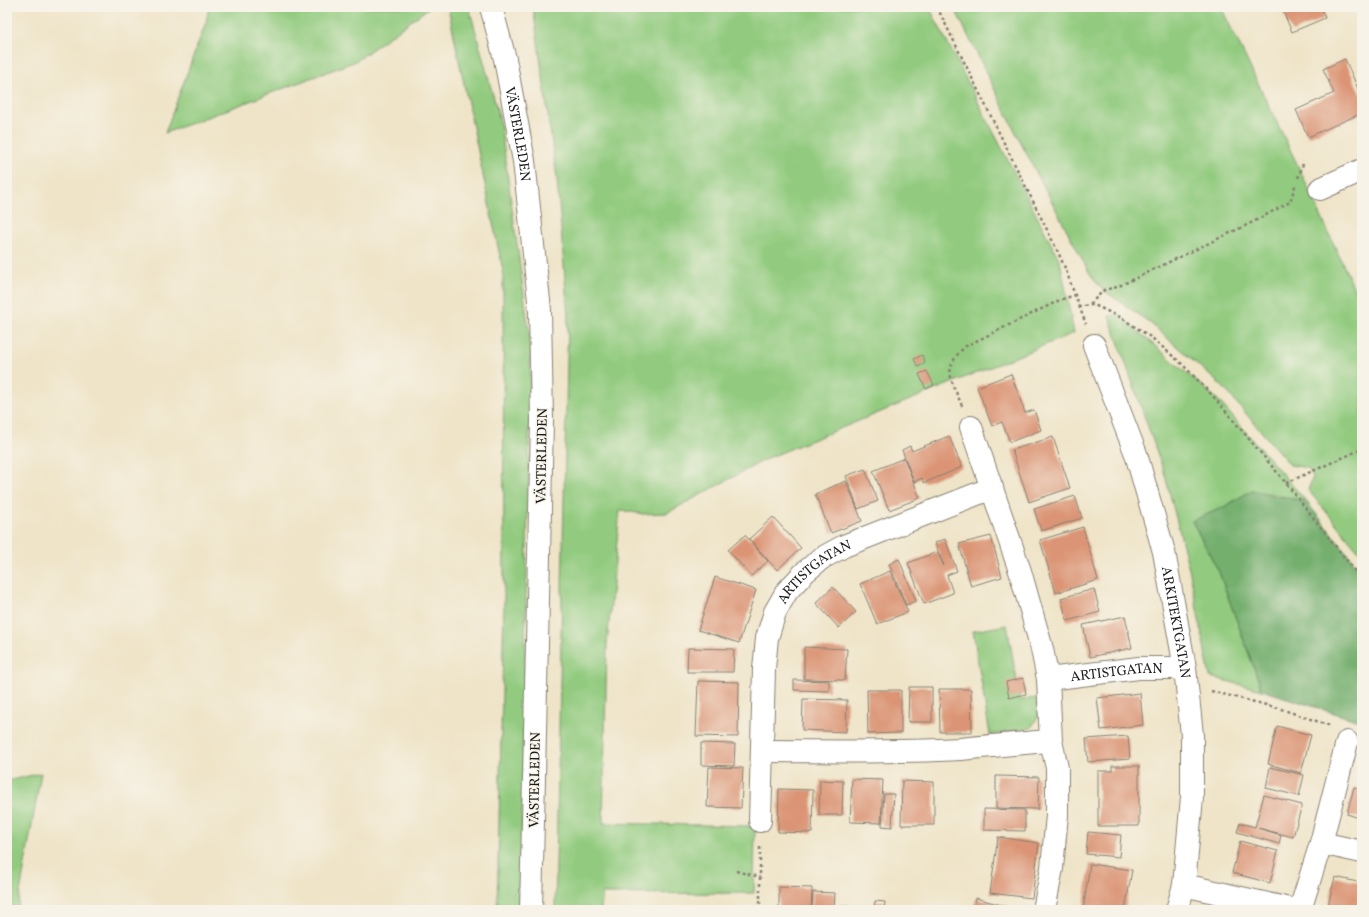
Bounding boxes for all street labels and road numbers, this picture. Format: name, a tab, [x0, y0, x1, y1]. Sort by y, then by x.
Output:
street label: VÄSTERLEDEN	[499, 85, 534, 182]
street label: VÄSTERLEDEN	[532, 408, 553, 504]
street label: ARTISTGATAN	[774, 536, 854, 608]
street label: ARKITEKTGATAN	[1156, 565, 1194, 679]
street label: ARTISTGATAN	[1070, 660, 1163, 687]
street label: VÄSTERLEDEN	[525, 732, 546, 828]

